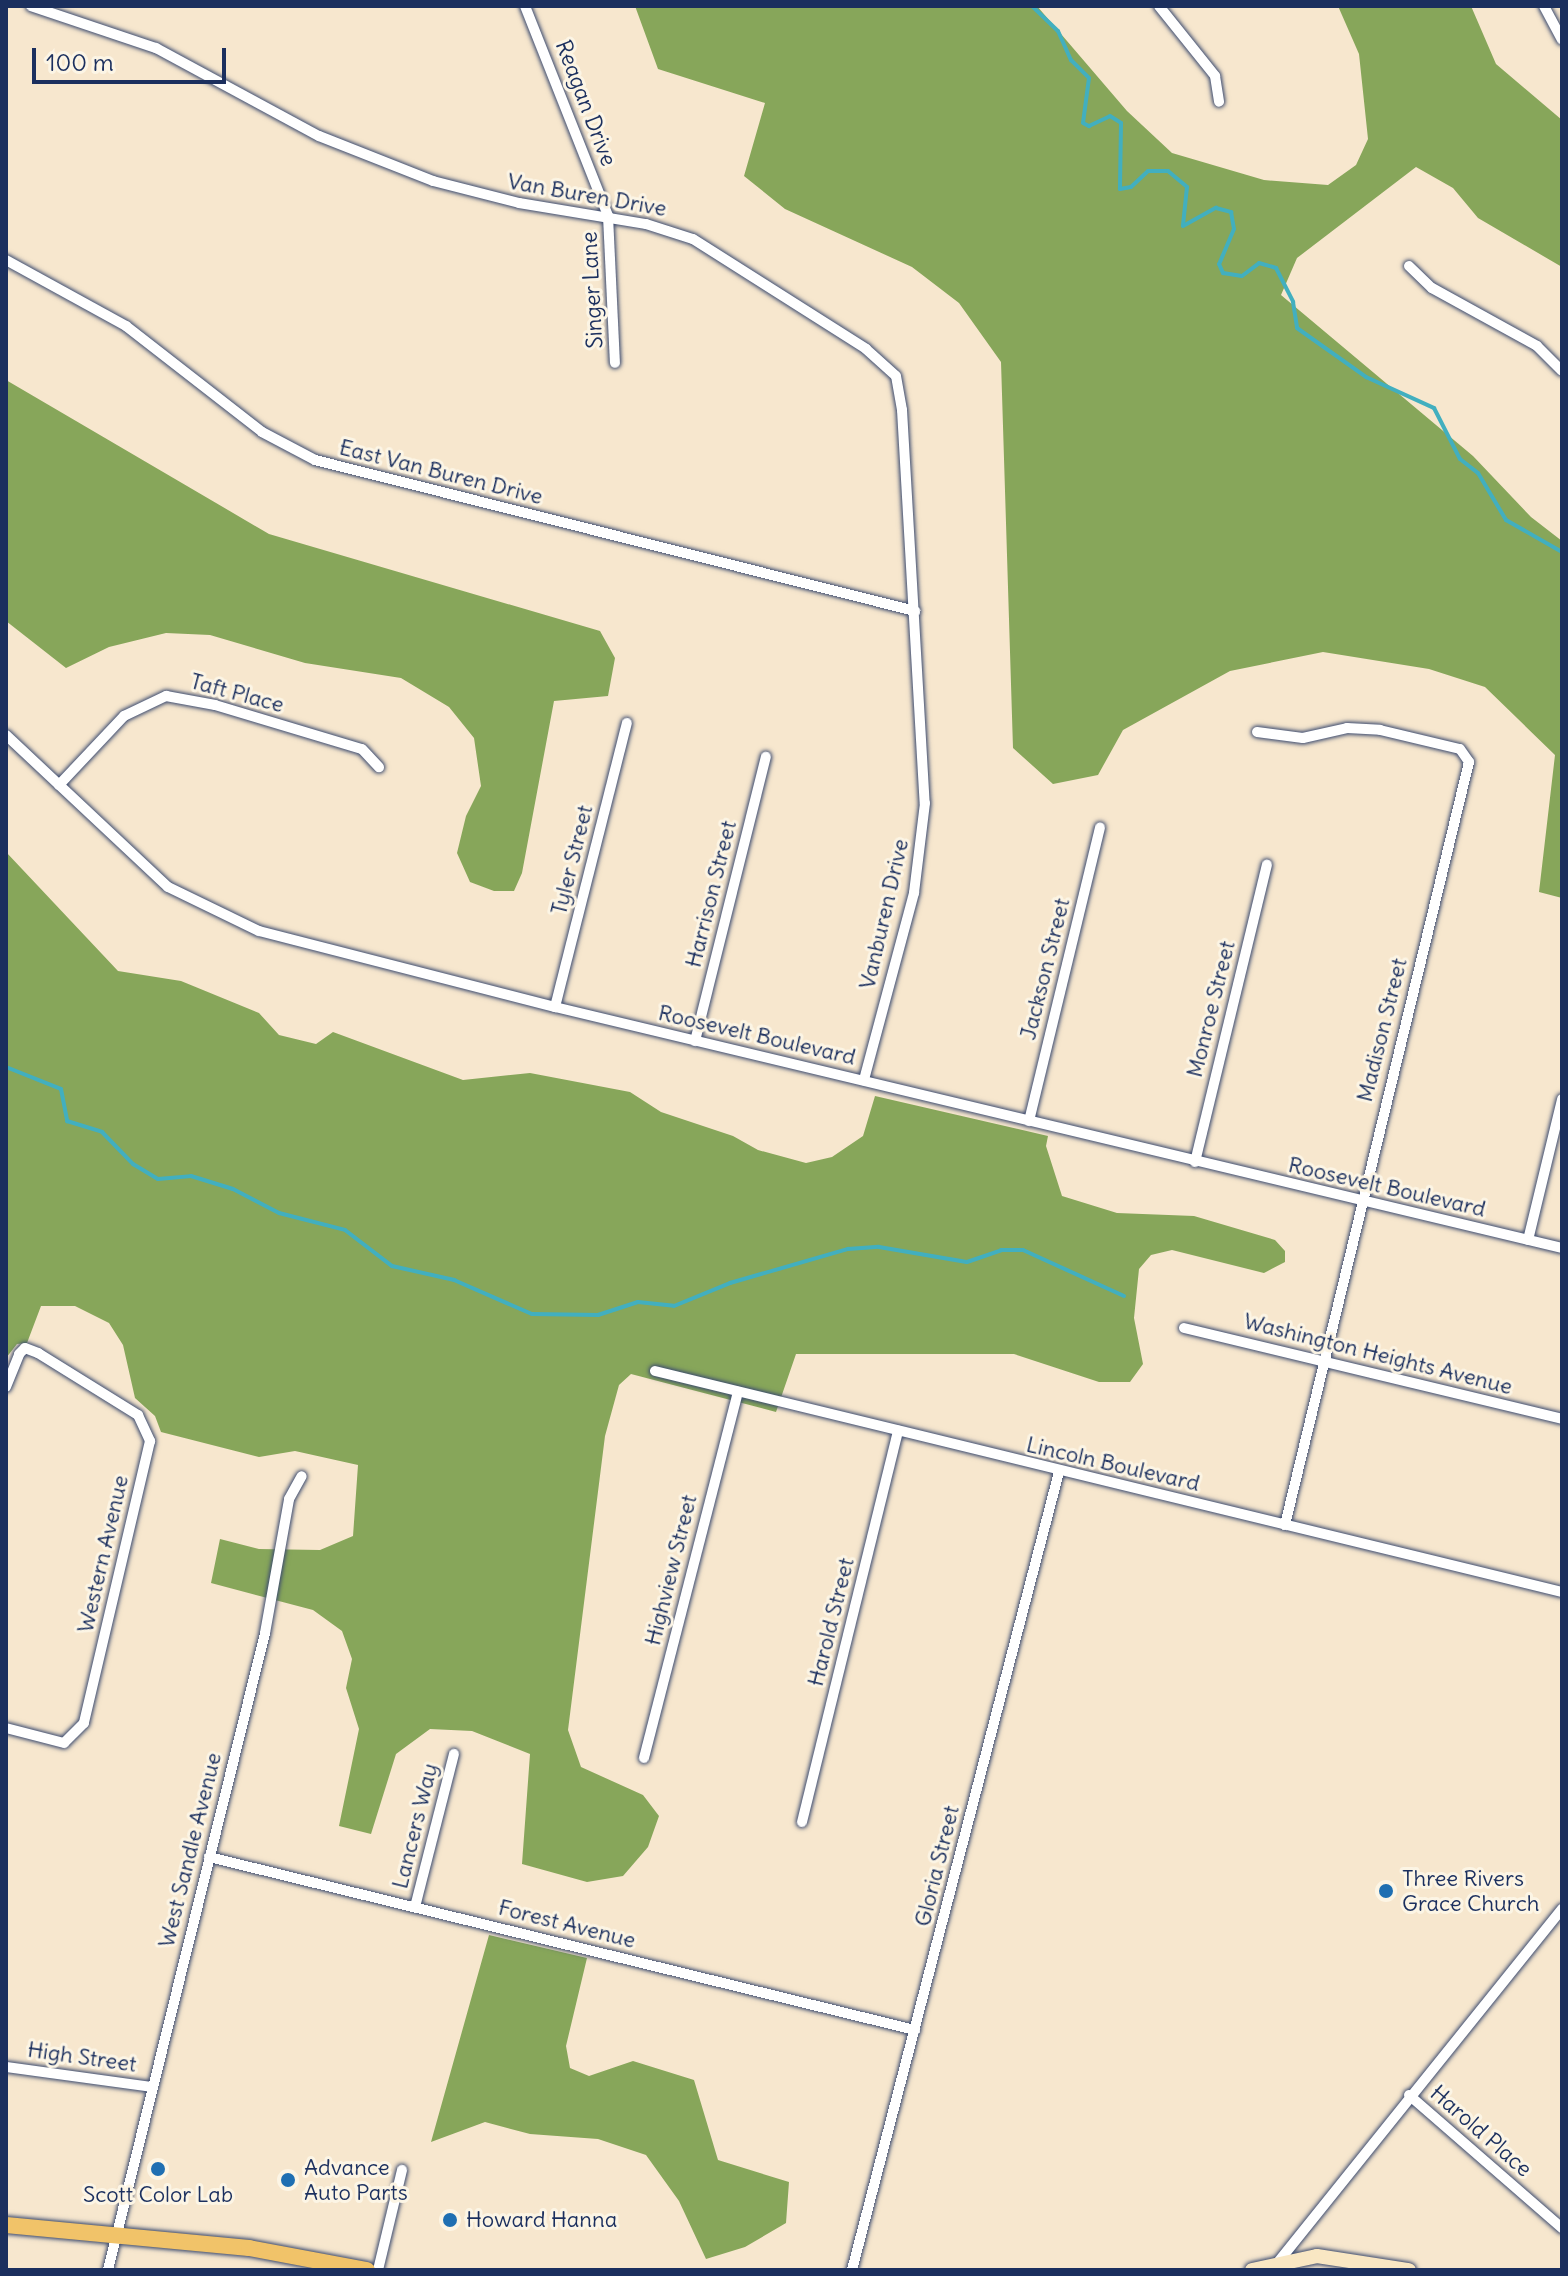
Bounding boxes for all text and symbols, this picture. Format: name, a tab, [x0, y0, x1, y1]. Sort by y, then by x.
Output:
scale bar	[36, 32, 230, 82]
street label: Reagan Drive	[550, 36, 622, 170]
text: 100 m	[46, 47, 114, 77]
street label: Van Buren Drive	[506, 168, 668, 222]
street label: Singer Lane	[576, 231, 608, 349]
street label: East Van Buren Drive	[337, 434, 545, 510]
street label: Taft Place	[187, 668, 287, 718]
street label: Tyler Street	[546, 802, 598, 918]
street label: Harrison Street	[680, 818, 742, 970]
street label: Vanburen Drive	[854, 836, 914, 992]
street label: Jackson Street	[1015, 895, 1075, 1043]
street label: Monroe Street	[1181, 938, 1241, 1080]
street label: Madison Street	[1351, 955, 1413, 1105]
street label: Roosevelt Boulevard	[656, 999, 858, 1071]
street label: Roosevelt Boulevard	[1286, 1151, 1488, 1223]
street label: Washington Heights Avenue	[1241, 1308, 1515, 1400]
street label: Lincoln Boulevard	[1024, 1431, 1202, 1497]
street label: Western Avenue	[72, 1473, 134, 1635]
street label: Highview Street	[640, 1492, 702, 1648]
street label: Harold Street	[802, 1555, 860, 1689]
street label: West Sandle Avenue	[153, 1750, 227, 1950]
street label: Lancers Way	[387, 1761, 443, 1891]
street label: Gloria Street	[909, 1803, 965, 1929]
place label: Three Rivers Grace Church	[1402, 1865, 1540, 1916]
marker: Three Rivers Grace Church	[1377, 1882, 1395, 1900]
street label: Forest Avenue	[496, 1894, 638, 1954]
street label: High Street	[26, 2036, 138, 2078]
street label: Harold Place	[1425, 2080, 1537, 2182]
place label: Advance Auto Parts	[304, 2154, 408, 2206]
marker: Scott Color Lab	[149, 2160, 167, 2178]
marker: Advance Auto Parts	[279, 2171, 297, 2189]
place label: Scott Color Lab	[83, 2182, 233, 2208]
place label: Howard Hanna	[466, 2207, 617, 2233]
marker: Howard Hanna	[441, 2211, 459, 2229]

